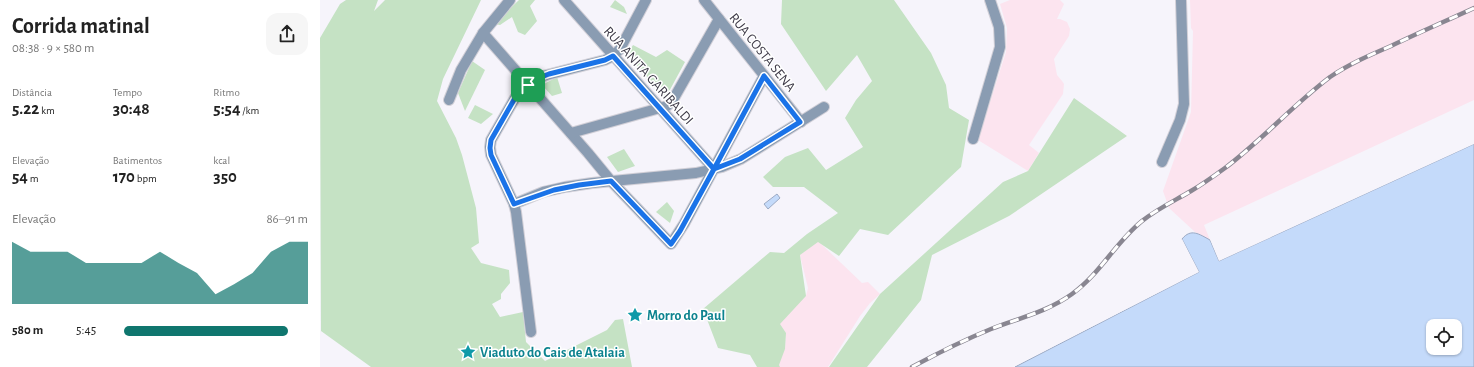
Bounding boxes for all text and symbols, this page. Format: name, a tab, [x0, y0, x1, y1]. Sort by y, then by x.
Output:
street label: RUA COSTA SENA	[726, 11, 798, 95]
button: share	[266, 13, 308, 55]
text: Corrida matinal	[12, 15, 150, 37]
street label: RUA ANITA GARIBALDI	[601, 24, 696, 127]
text: 08:38 · 9 × 580 m	[12, 42, 94, 55]
pin	[511, 68, 545, 102]
icon: arrive	[517, 74, 539, 96]
text: Distância	[12, 87, 52, 98]
text: Tempo	[113, 87, 142, 98]
text: Ritmo	[213, 87, 240, 98]
text: 5.22	[12, 100, 39, 117]
text: 30:48	[113, 100, 150, 117]
text: 5:54	[213, 100, 240, 117]
text: km	[39, 105, 55, 116]
text: /km	[240, 105, 259, 116]
text: Elevação	[12, 155, 49, 166]
text: Batimentos	[113, 155, 162, 166]
text: kcal	[213, 155, 230, 166]
text: 54	[12, 168, 28, 185]
text: 170	[113, 168, 135, 185]
text: 350	[213, 168, 237, 185]
text: m	[28, 173, 39, 184]
text: bpm	[135, 173, 157, 184]
text: Elevação	[12, 213, 56, 226]
text: 86–91 m	[266, 213, 308, 226]
place icon: Morro do Paul	[626, 306, 644, 324]
place label: Morro do Paul	[647, 309, 725, 323]
map controls	[1426, 319, 1462, 355]
button: locate	[1426, 319, 1462, 355]
text: 580 m	[12, 324, 43, 337]
text: 5:45	[76, 324, 96, 337]
place icon: Viaduto do Cais de Atalaia	[459, 343, 477, 361]
place label: Viaduto do Cais de Atalaia	[480, 346, 625, 360]

